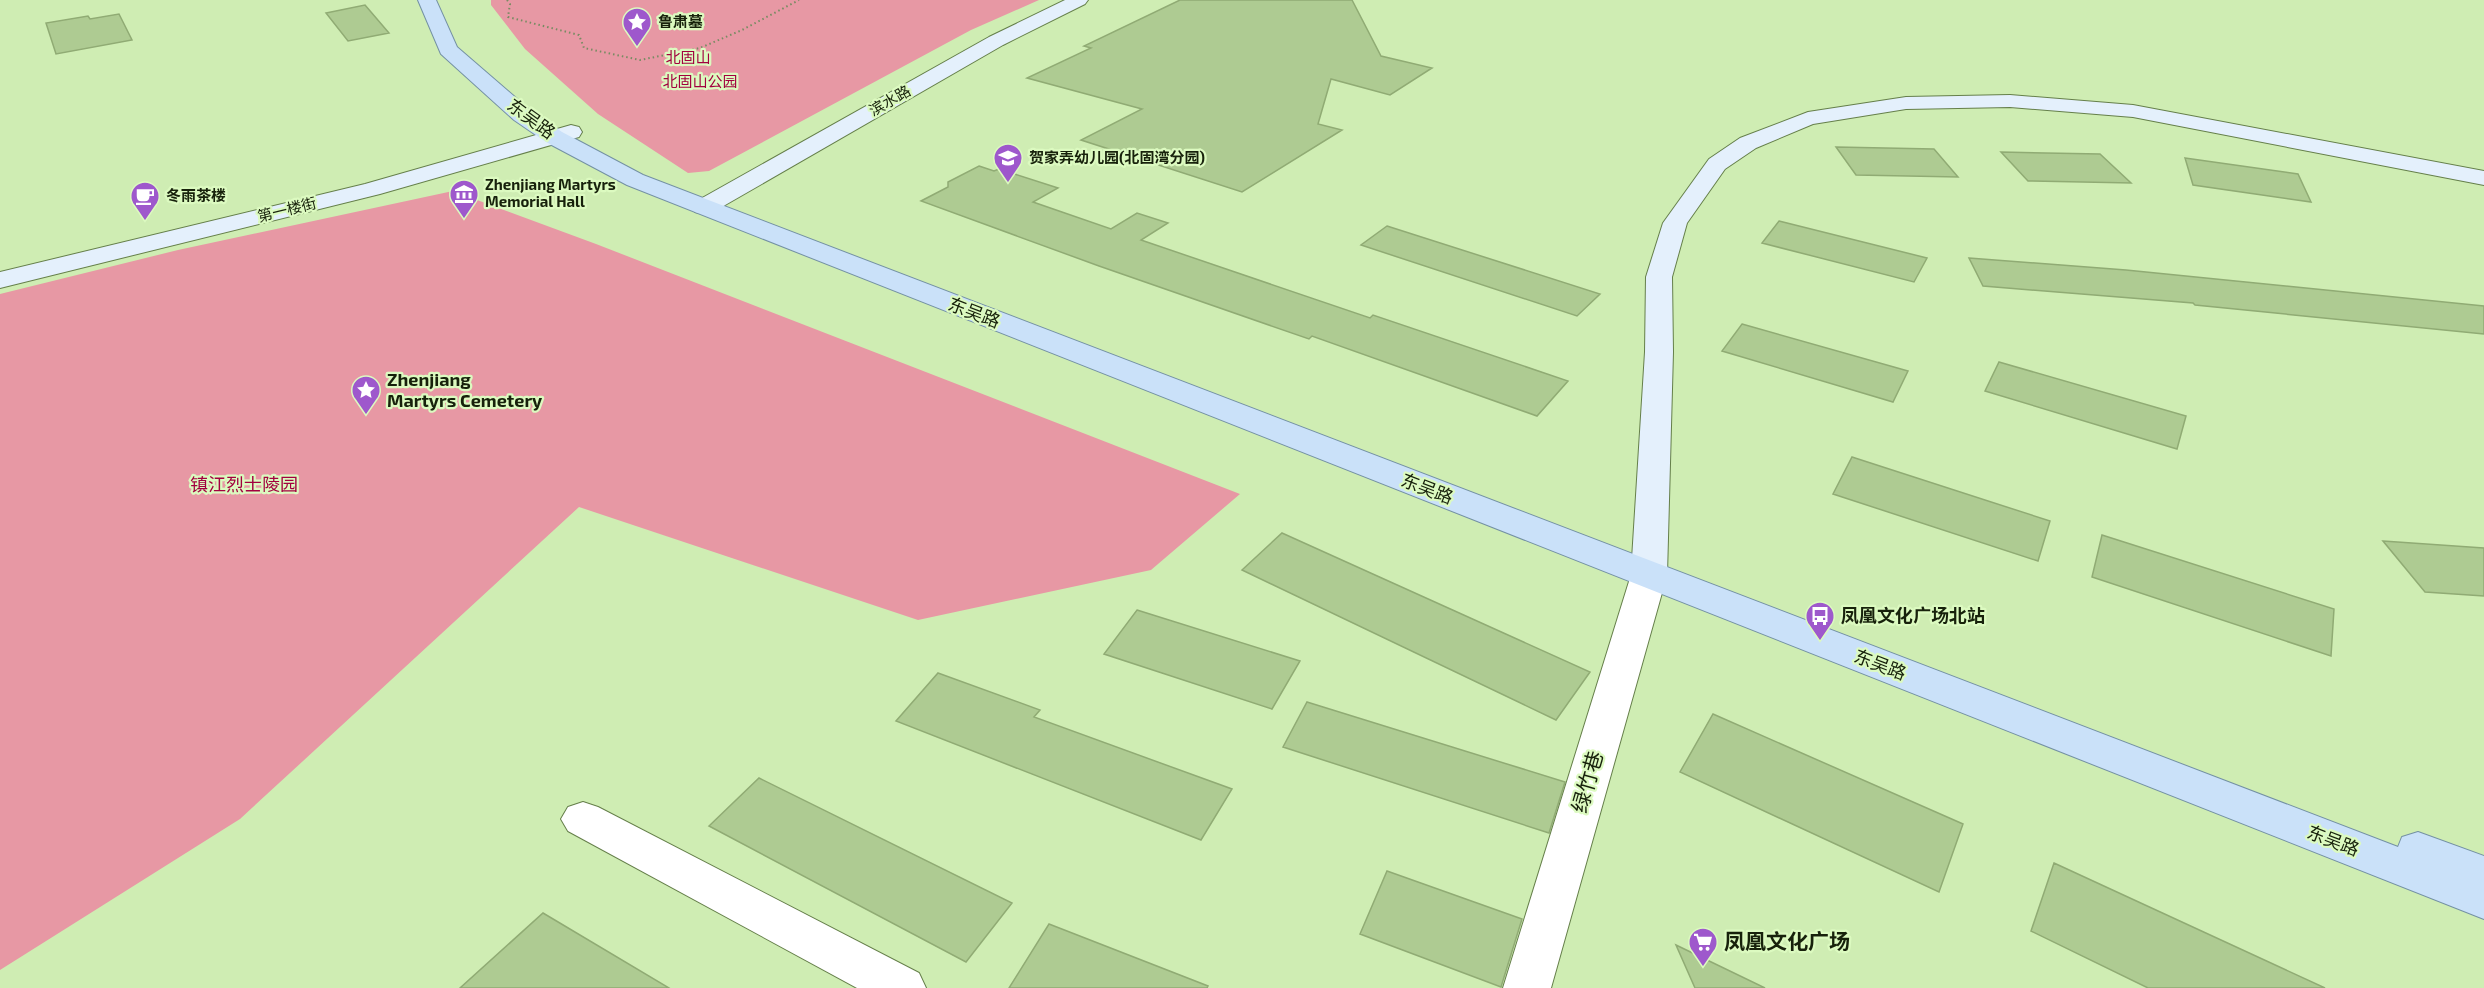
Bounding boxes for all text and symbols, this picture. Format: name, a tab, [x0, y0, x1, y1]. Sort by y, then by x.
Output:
place icon: 鲁肃墓	[621, 6, 653, 48]
place label: 鲁肃墓	[658, 12, 703, 30]
park label: 北固山	[665, 48, 711, 66]
park label: 北固山公园	[662, 72, 738, 90]
street label: 滨水路	[866, 81, 913, 119]
street label: 东吴路	[503, 93, 560, 143]
school or university icon: 贺家弄幼儿园(北固湾分园)	[992, 142, 1024, 184]
place label: 贺家弄幼儿园(北固湾分园)	[1029, 148, 1205, 166]
place label: Zhenjiang Martyrs Memorial Hall	[485, 175, 616, 210]
museum icon: Zhenjiang Martyrs Memorial Hall	[448, 178, 480, 220]
cafe icon: 冬雨茶楼	[129, 180, 161, 222]
place label: 冬雨茶楼	[166, 186, 226, 204]
street label: 第一楼街	[255, 193, 318, 225]
street label: 东吴路	[945, 292, 1004, 332]
place label: Zhenjiang Martyrs Cemetery	[387, 368, 543, 411]
place icon: Zhenjiang Martyrs Cemetery	[350, 374, 382, 416]
street label: 东吴路	[1398, 468, 1457, 508]
park label: 镇江烈士陵园	[190, 473, 298, 495]
bus stop icon: 凤凰文化广场北站	[1804, 600, 1836, 642]
place label: 凤凰文化广场北站	[1841, 604, 1985, 626]
street label: 东吴路	[1851, 644, 1910, 684]
street label: 绿竹巷	[1566, 748, 1607, 815]
street label: 东吴路	[2304, 820, 2363, 860]
supermarket icon: 凤凰文化广场	[1687, 926, 1719, 968]
place label: 凤凰文化广场	[1724, 928, 1850, 953]

